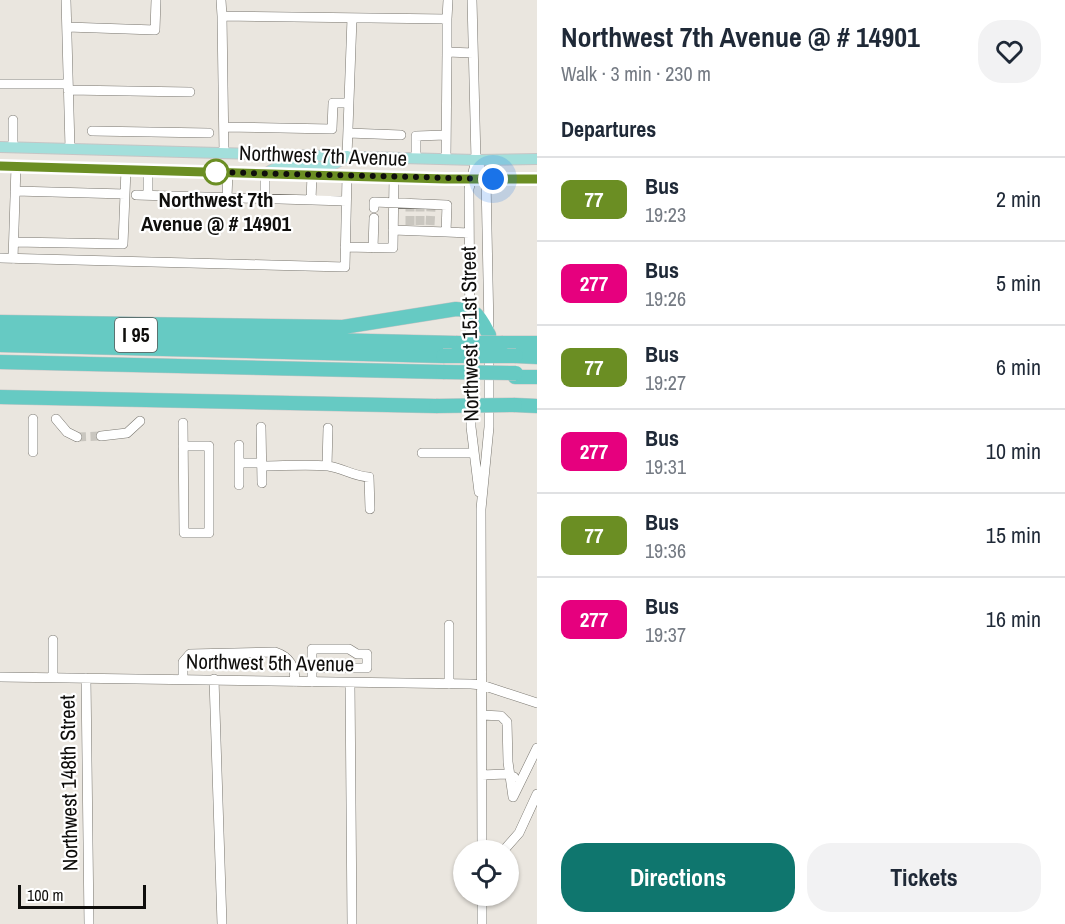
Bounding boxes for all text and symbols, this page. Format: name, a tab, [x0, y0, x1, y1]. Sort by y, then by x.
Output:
text: Northwest 7th Avenue @ # 14901	[561, 18, 920, 56]
button: heart	[978, 20, 1041, 83]
text: Walk · 3 min · 230 m	[561, 60, 711, 87]
text: Departures	[561, 114, 656, 144]
street label: Northwest 7th Avenue	[238, 138, 408, 173]
marker: Northwest 7th Avenue @ # 14901	[203, 159, 229, 185]
your location	[478, 164, 508, 194]
text: Bus	[645, 171, 679, 201]
text: 2 min	[996, 184, 1041, 214]
place label: Northwest 7th Avenue @ # 14901	[141, 185, 292, 238]
text: 77	[584, 185, 604, 214]
text: 19:23	[645, 201, 686, 228]
street label: Northwest 151st Street	[453, 246, 486, 422]
text: Bus	[645, 255, 679, 285]
text: 5 min	[996, 268, 1041, 298]
text: 277	[580, 269, 608, 298]
text: 19:26	[645, 285, 686, 312]
road number: I 95	[115, 318, 157, 352]
text: Bus	[645, 339, 679, 369]
text: 6 min	[996, 352, 1041, 382]
text: 77	[584, 353, 604, 382]
text: 19:27	[645, 369, 686, 396]
text: Bus	[645, 423, 679, 453]
text: 10 min	[986, 436, 1041, 466]
text: 277	[580, 437, 608, 466]
text: 19:31	[645, 453, 686, 480]
text: Bus	[645, 507, 679, 537]
text: 15 min	[986, 520, 1041, 550]
text: 77	[584, 521, 604, 550]
text: 19:36	[645, 537, 686, 564]
text: Bus	[645, 591, 679, 621]
text: 16 min	[986, 604, 1041, 634]
text: 277	[580, 605, 608, 634]
text: 19:37	[645, 621, 686, 648]
street label: Northwest 5th Avenue	[186, 647, 354, 678]
street label: Northwest 148th Street	[52, 695, 85, 871]
map controls	[453, 840, 519, 906]
button: locate	[453, 840, 519, 906]
button: Directions	[561, 843, 795, 912]
button: Tickets	[807, 843, 1041, 912]
scale bar	[18, 882, 146, 910]
text: 100 m	[27, 884, 63, 906]

